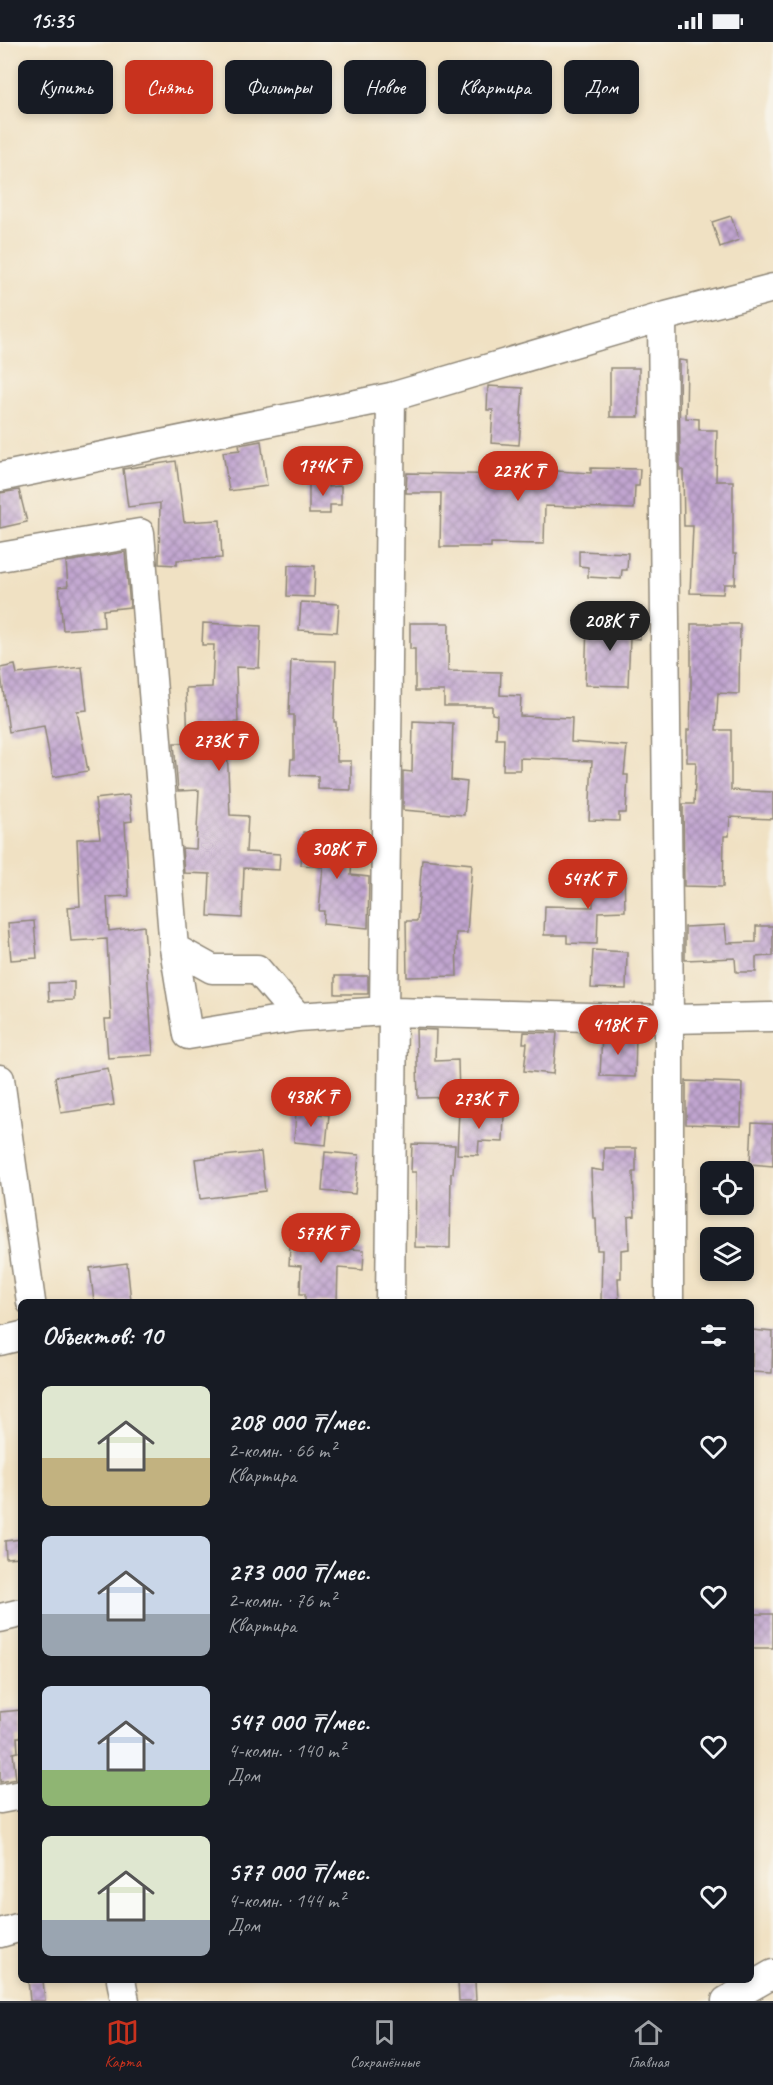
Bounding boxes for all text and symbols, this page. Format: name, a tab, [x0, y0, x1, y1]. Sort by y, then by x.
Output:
text: 15:35	[30, 7, 73, 35]
chip: Купить	[18, 60, 113, 114]
chip: Снять	[125, 60, 213, 114]
chip: Фильтры	[225, 60, 332, 114]
chip: Новое	[344, 60, 426, 114]
chip: Квартира	[438, 60, 552, 114]
chip: Дом	[564, 60, 639, 114]
pin: 174K ₸	[274, 446, 372, 497]
pin: 227K ₸	[469, 451, 567, 502]
text: 174K ₸	[297, 453, 349, 478]
text: 227K ₸	[492, 458, 544, 483]
pin: 208K ₸	[561, 601, 659, 652]
text: 208K ₸	[584, 608, 636, 633]
pin: 273K ₸	[170, 721, 268, 772]
text: 273K ₸	[193, 728, 245, 753]
pin: 308K ₸	[288, 829, 386, 880]
text: 308K ₸	[311, 836, 363, 861]
pin: 547K ₸	[539, 859, 637, 910]
text: 547K ₸	[562, 866, 614, 891]
pin: 418K ₸	[569, 1005, 667, 1056]
text: 418K ₸	[592, 1012, 644, 1037]
pin: 438K ₸	[262, 1077, 360, 1128]
pin: 273K ₸	[430, 1079, 528, 1130]
text: 438K ₸	[285, 1084, 337, 1109]
text: 273K ₸	[453, 1086, 505, 1111]
map controls	[700, 1161, 754, 1281]
button: locate	[700, 1161, 754, 1215]
pin: 577K ₸	[272, 1213, 370, 1264]
text: 577K ₸	[295, 1220, 347, 1245]
button: layers	[700, 1227, 754, 1281]
text: Объектов: 10	[42, 1319, 162, 1352]
icon: filters	[697, 1319, 730, 1352]
text: 208 000 ₸/мес.	[228, 1405, 370, 1438]
icon: home	[90, 1410, 162, 1482]
icon: heart	[697, 1430, 730, 1463]
text: 2-комн. · 66 m²	[228, 1438, 336, 1463]
text: Квартира	[228, 1463, 296, 1488]
text: 273 000 ₸/мес.	[228, 1555, 370, 1588]
icon: home	[90, 1560, 162, 1632]
icon: heart	[697, 1580, 730, 1613]
text: 2-комн. · 76 m²	[228, 1588, 336, 1613]
text: Квартира	[228, 1613, 296, 1638]
text: 547 000 ₸/мес.	[228, 1705, 369, 1738]
icon: home	[90, 1710, 162, 1782]
icon: heart	[697, 1730, 730, 1763]
text: 4-комн. · 140 m²	[228, 1738, 345, 1763]
text: Дом	[228, 1763, 260, 1788]
text: 577 000 ₸/мес.	[228, 1855, 369, 1888]
icon: home	[90, 1860, 162, 1932]
icon: heart	[697, 1880, 730, 1913]
text: 4-комн. · 144 m²	[228, 1888, 345, 1913]
text: Дом	[228, 1913, 260, 1938]
tab: Карта	[104, 2016, 141, 2072]
tab: Сохранённые	[350, 2016, 419, 2072]
tab: Главная	[628, 2016, 669, 2072]

